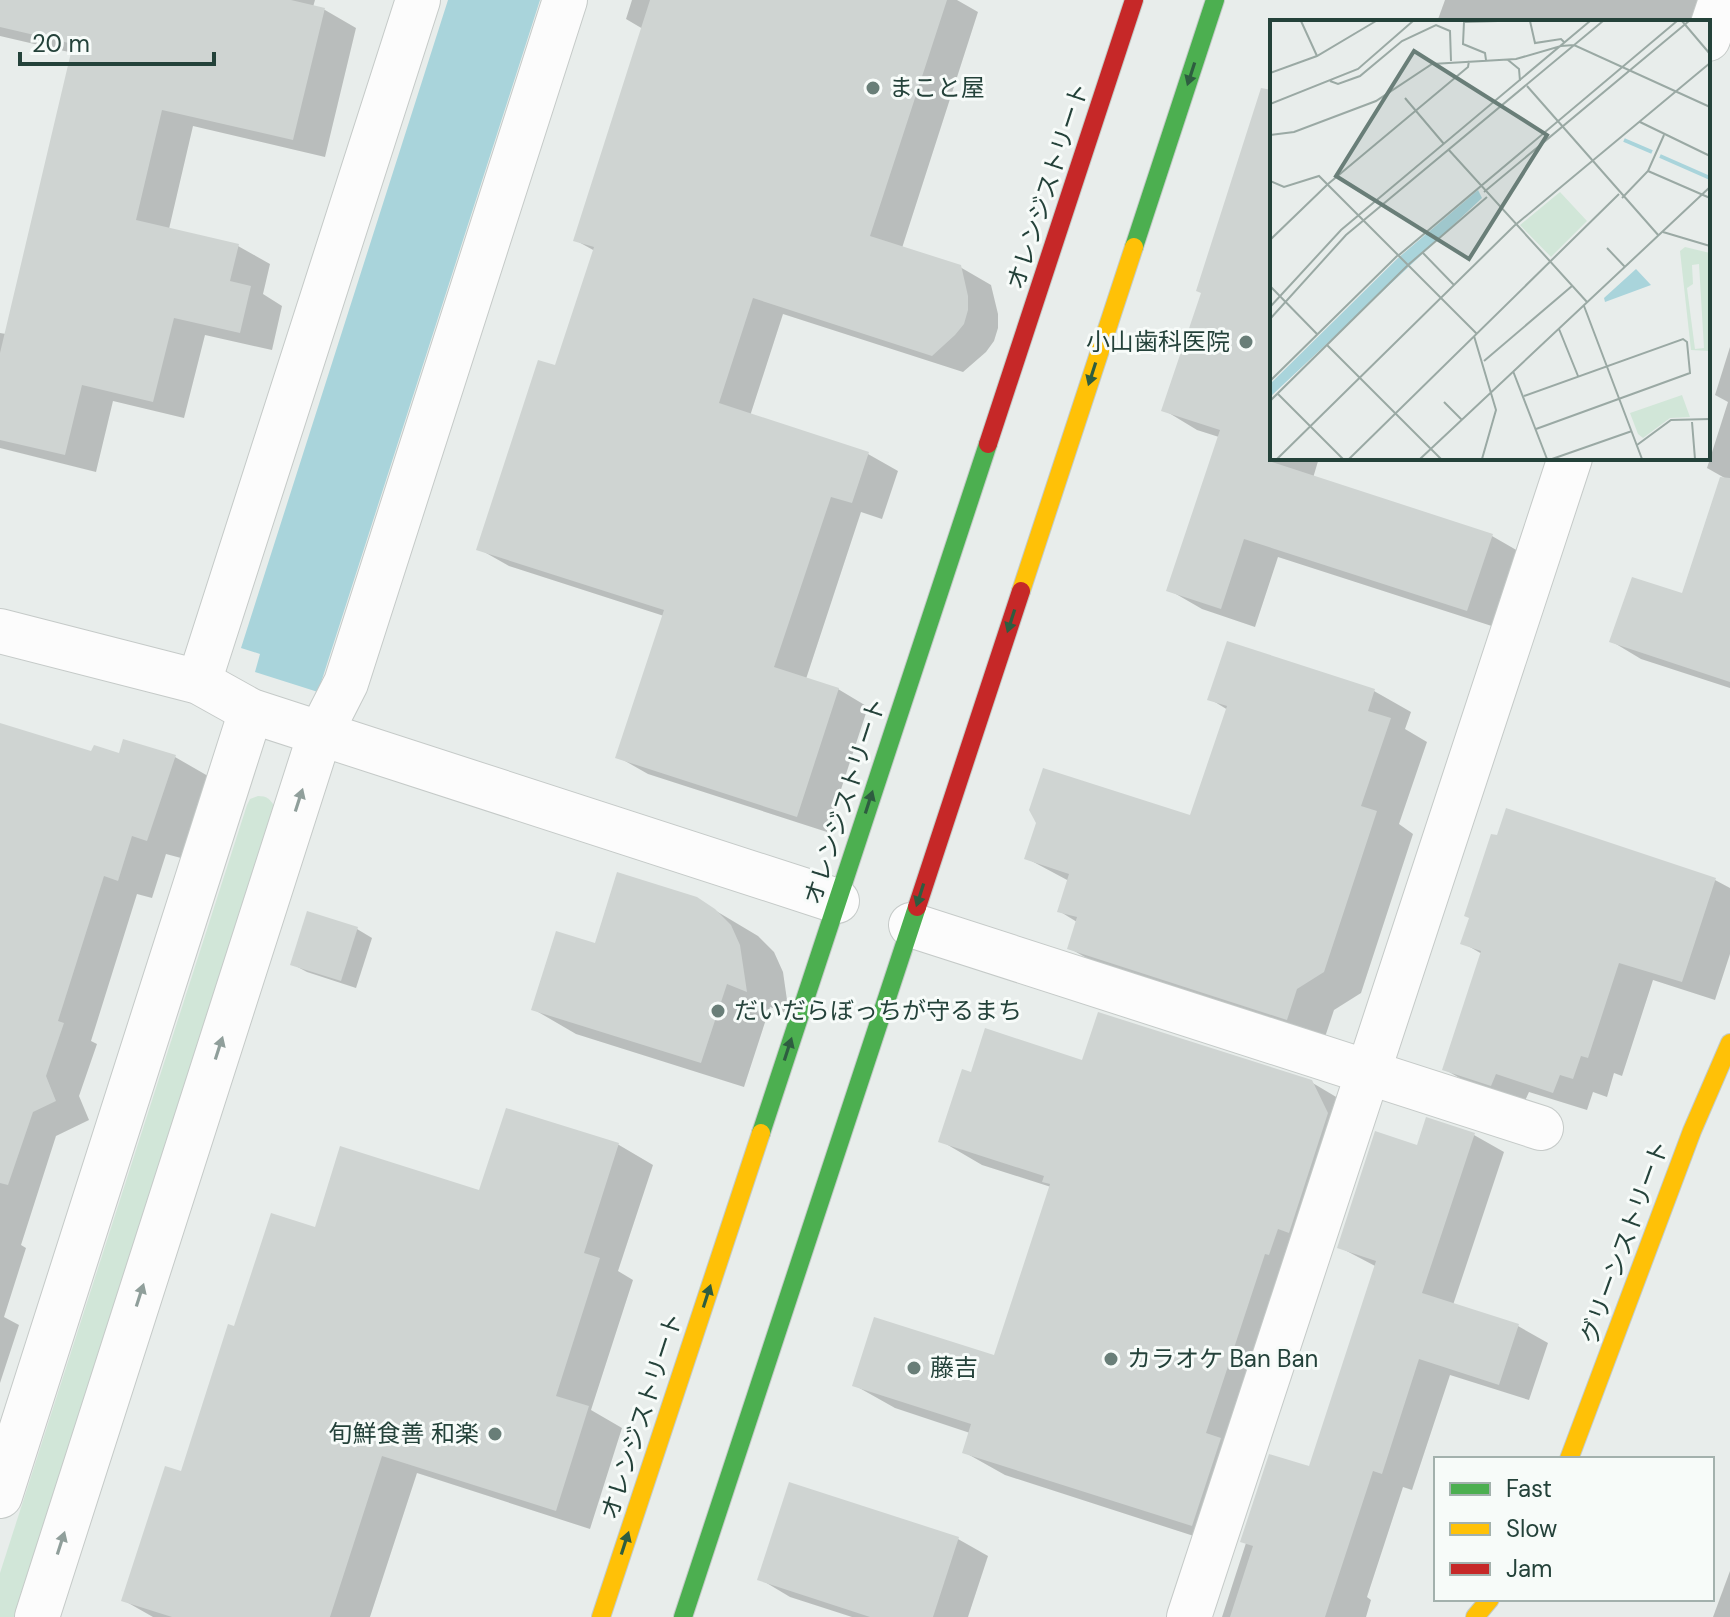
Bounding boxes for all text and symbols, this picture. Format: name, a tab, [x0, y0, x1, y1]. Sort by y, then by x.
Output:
scale bar	[20, 16, 214, 66]
inset map	[1270, 20, 1710, 460]
text: 20 m	[32, 28, 90, 59]
one-way arrow	[1184, 62, 1197, 86]
place label: まこと屋	[889, 72, 985, 103]
street label: オレンジストリート	[999, 78, 1096, 293]
marker: まこと屋	[864, 79, 882, 97]
place label: 小山歯科医院	[1086, 326, 1230, 357]
marker: 小山歯科医院	[1237, 333, 1255, 351]
one-way arrow	[1085, 362, 1098, 386]
one-way arrow	[1004, 609, 1016, 633]
street label: オレンジストリート	[796, 693, 893, 908]
one-way arrow	[293, 788, 306, 812]
one-way arrow	[864, 790, 876, 814]
one-way arrow	[914, 883, 926, 907]
place label: だいだらぼっちが守るまち	[734, 995, 1022, 1026]
marker: だいだらぼっちが守るまち	[709, 1002, 727, 1020]
one-way arrow	[214, 1035, 226, 1059]
one-way arrow	[782, 1037, 795, 1061]
street label: グリーンストリート	[1573, 1136, 1676, 1348]
one-way arrow	[134, 1283, 147, 1307]
one-way arrow	[701, 1284, 713, 1308]
street label: オレンジストリート	[593, 1308, 690, 1523]
place label: カラオケ Ban Ban	[1127, 1343, 1318, 1374]
marker: カラオケ Ban Ban	[1102, 1350, 1120, 1368]
place label: 藤吉	[930, 1352, 978, 1383]
marker: 藤吉	[905, 1359, 923, 1377]
place label: 旬鮮食善 和楽	[329, 1418, 479, 1449]
marker: 旬鮮食善 和楽	[486, 1425, 504, 1443]
legend	[1434, 1457, 1714, 1601]
text: Fast	[1506, 1473, 1552, 1504]
text: Slow	[1506, 1513, 1557, 1544]
one-way arrow	[55, 1530, 67, 1554]
one-way arrow	[620, 1531, 632, 1555]
text: Jam	[1506, 1553, 1552, 1584]

